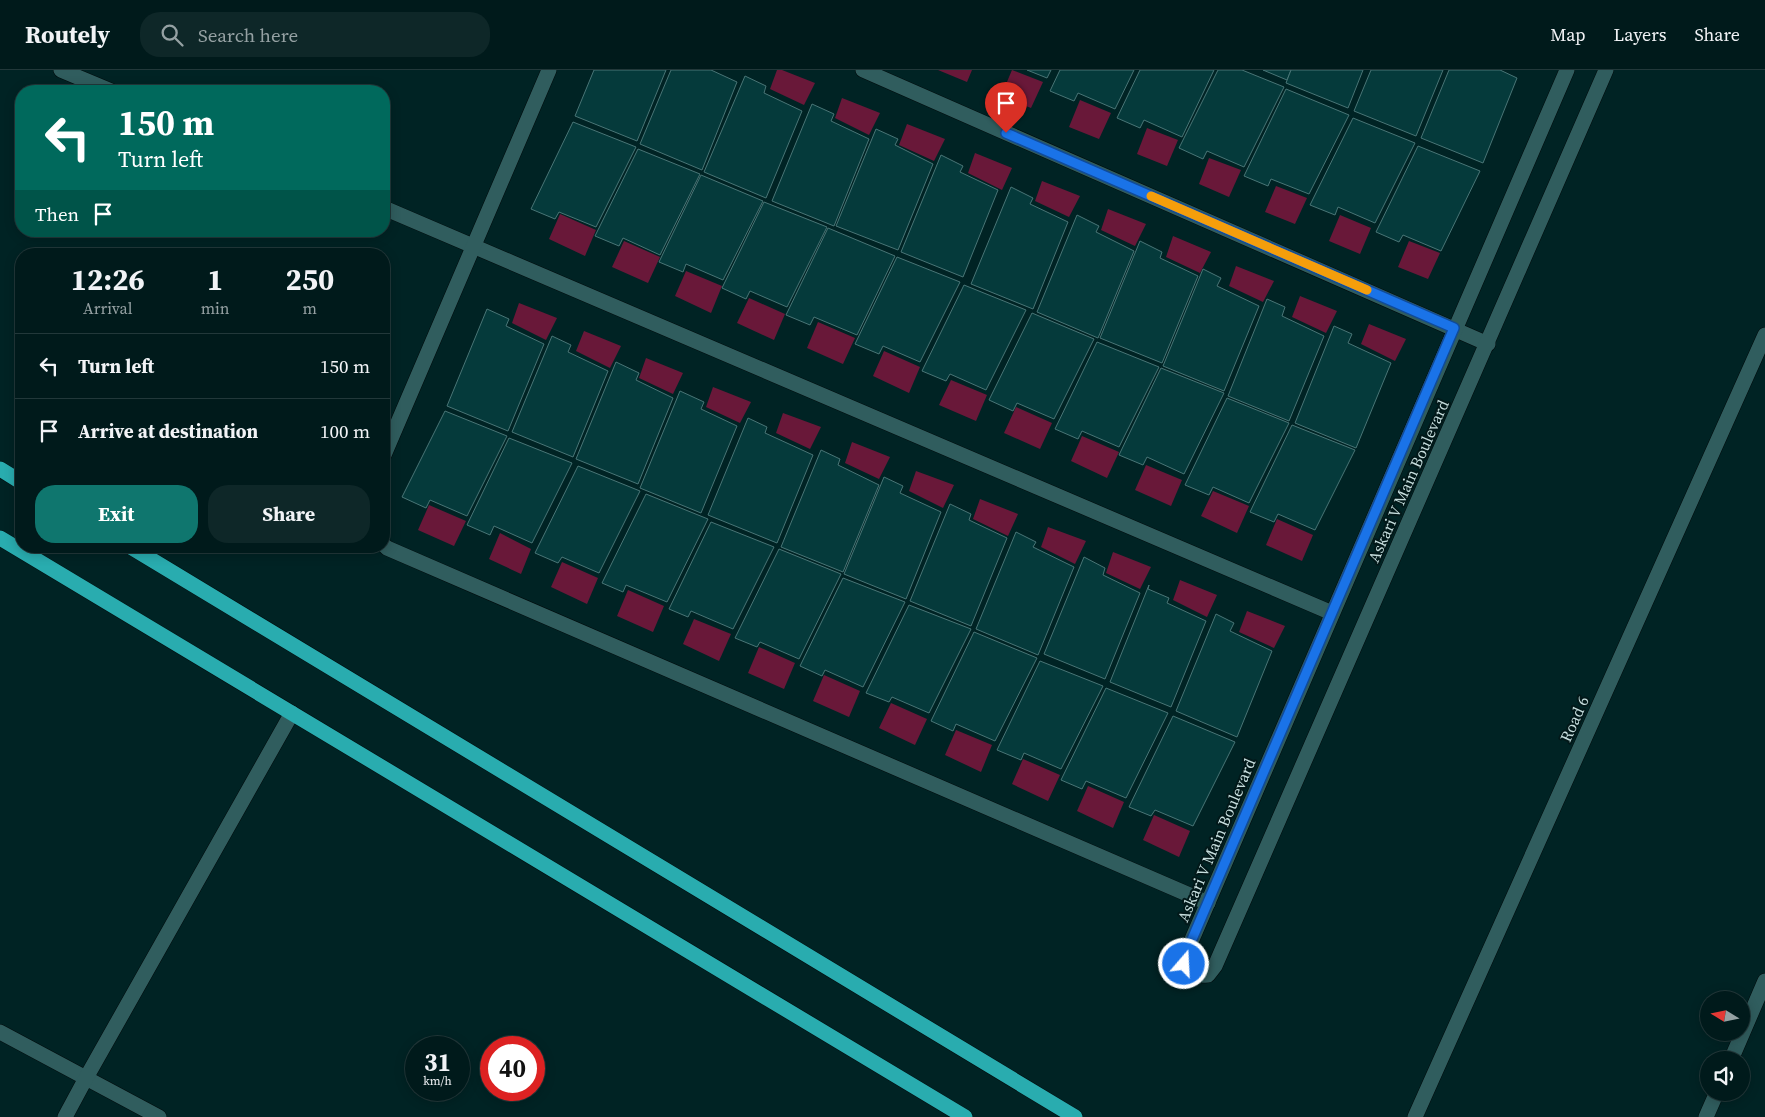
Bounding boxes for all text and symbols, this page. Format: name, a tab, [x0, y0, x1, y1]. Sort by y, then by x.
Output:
search box	[140, 12, 490, 57]
text: Routely	[25, 18, 110, 51]
icon: search	[158, 21, 186, 49]
text: Search here	[198, 22, 298, 48]
text: Map	[1550, 22, 1585, 47]
text: Layers	[1613, 22, 1666, 47]
text: Share	[1694, 22, 1740, 47]
pin	[985, 82, 1027, 133]
icon: arrive	[992, 89, 1020, 117]
text: 150 m	[118, 99, 214, 147]
icon: left	[35, 105, 100, 170]
text: Turn left	[118, 144, 203, 174]
icon: arrive	[89, 200, 117, 228]
text: Then	[35, 201, 79, 227]
text: 12:26	[71, 259, 145, 300]
text: 1	[207, 259, 223, 300]
text: 250	[285, 259, 334, 300]
text: Arrival	[83, 297, 133, 319]
text: min	[201, 297, 230, 319]
text: m	[303, 297, 317, 319]
icon: left	[35, 352, 63, 380]
text: Turn left	[78, 353, 154, 379]
text: 150 m	[320, 353, 370, 379]
street label: Askari V Main Boulevard	[1362, 396, 1454, 566]
icon: arrive	[35, 417, 63, 445]
text: Arrive at destination	[78, 418, 258, 444]
text: 100 m	[320, 418, 370, 444]
button: Exit	[35, 485, 198, 543]
button: Share	[208, 485, 370, 543]
street label: Road 6	[1554, 693, 1594, 745]
street label: Askari V Main Boulevard	[1172, 755, 1260, 925]
position arrow	[1157, 937, 1209, 989]
north arrow	[1700, 991, 1750, 1041]
map controls	[1700, 991, 1750, 1101]
speed limit sign: 40	[480, 1036, 545, 1101]
text: 31	[424, 1045, 451, 1079]
button: sound	[1700, 1051, 1750, 1101]
text: km/h	[423, 1073, 452, 1089]

